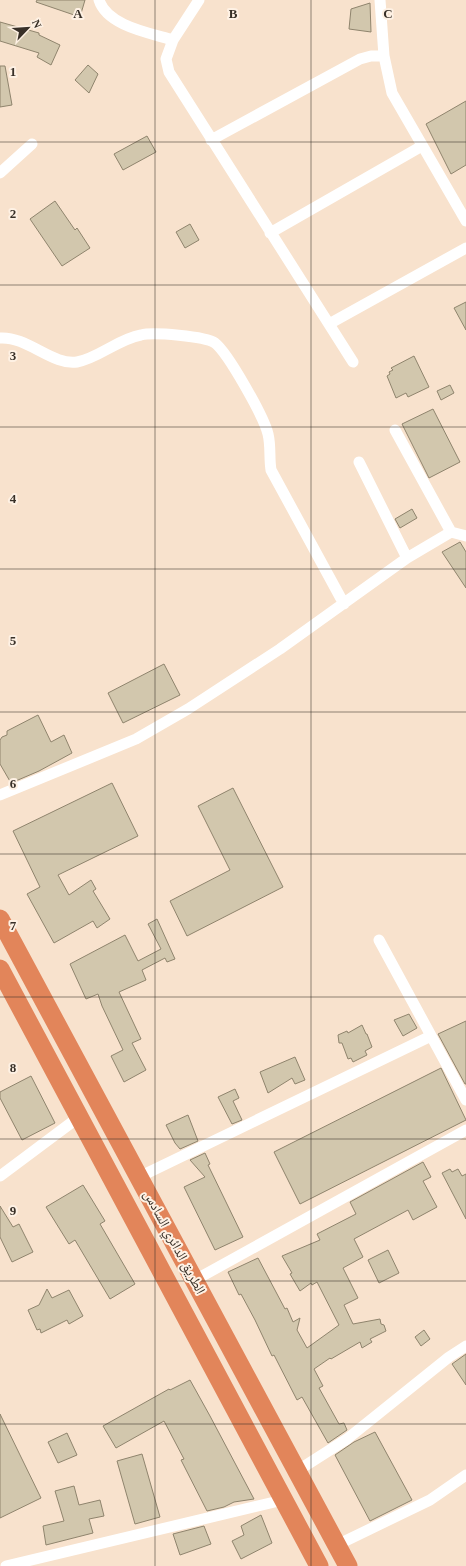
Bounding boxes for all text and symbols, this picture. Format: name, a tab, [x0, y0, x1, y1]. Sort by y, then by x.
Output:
text: A	[73, 6, 83, 21]
text: B	[229, 6, 238, 21]
text: C	[383, 6, 393, 21]
north arrow	[8, 8, 48, 48]
text: N	[30, 18, 44, 30]
text: 1	[10, 64, 16, 79]
text: 2	[10, 206, 16, 221]
text: 3	[10, 348, 17, 363]
text: 4	[10, 491, 17, 506]
text: 5	[10, 633, 17, 648]
text: 6	[10, 776, 17, 791]
text: 7	[10, 918, 17, 933]
text: 8	[10, 1060, 17, 1075]
street label: الطريق الدائري السادس	[138, 1188, 208, 1298]
text: 9	[10, 1203, 17, 1218]

